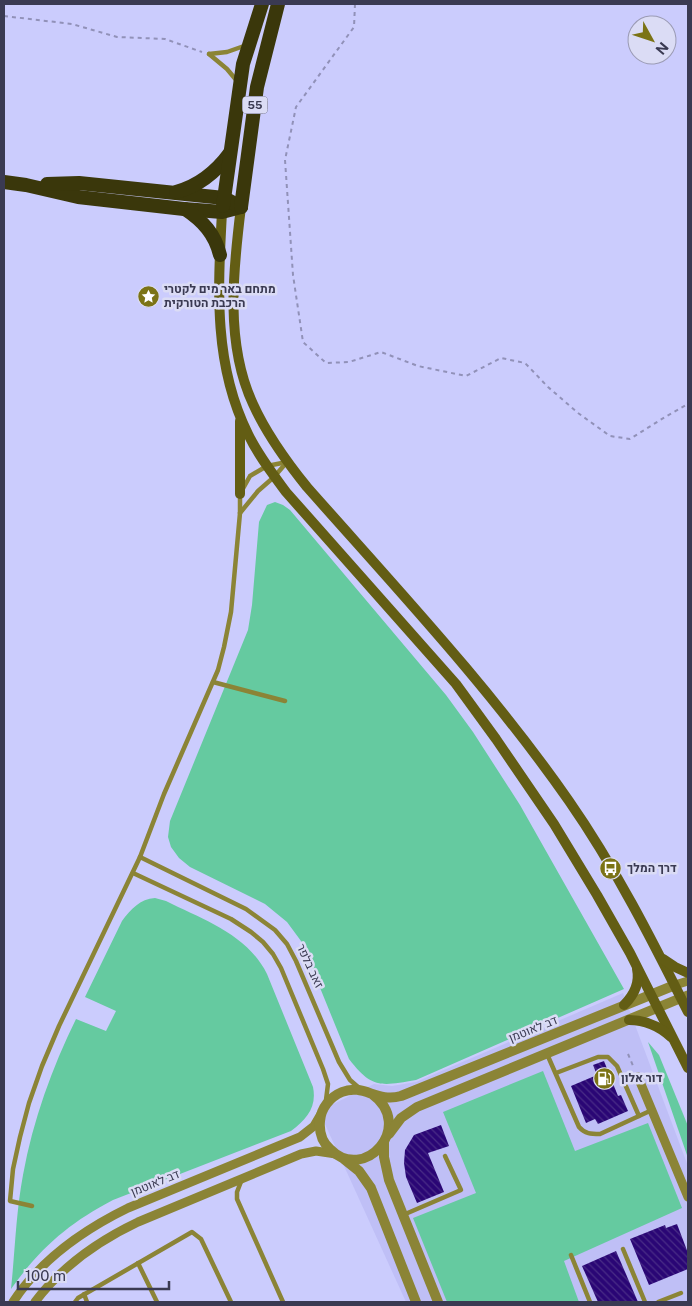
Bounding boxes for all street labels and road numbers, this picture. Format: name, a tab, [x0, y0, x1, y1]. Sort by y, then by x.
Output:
road number: 55	[242, 96, 268, 114]
street label: זאב בלפר	[294, 942, 326, 990]
street label: דב לאוטמן	[507, 1013, 559, 1045]
street label: דב לאוטמן	[129, 1167, 181, 1199]

